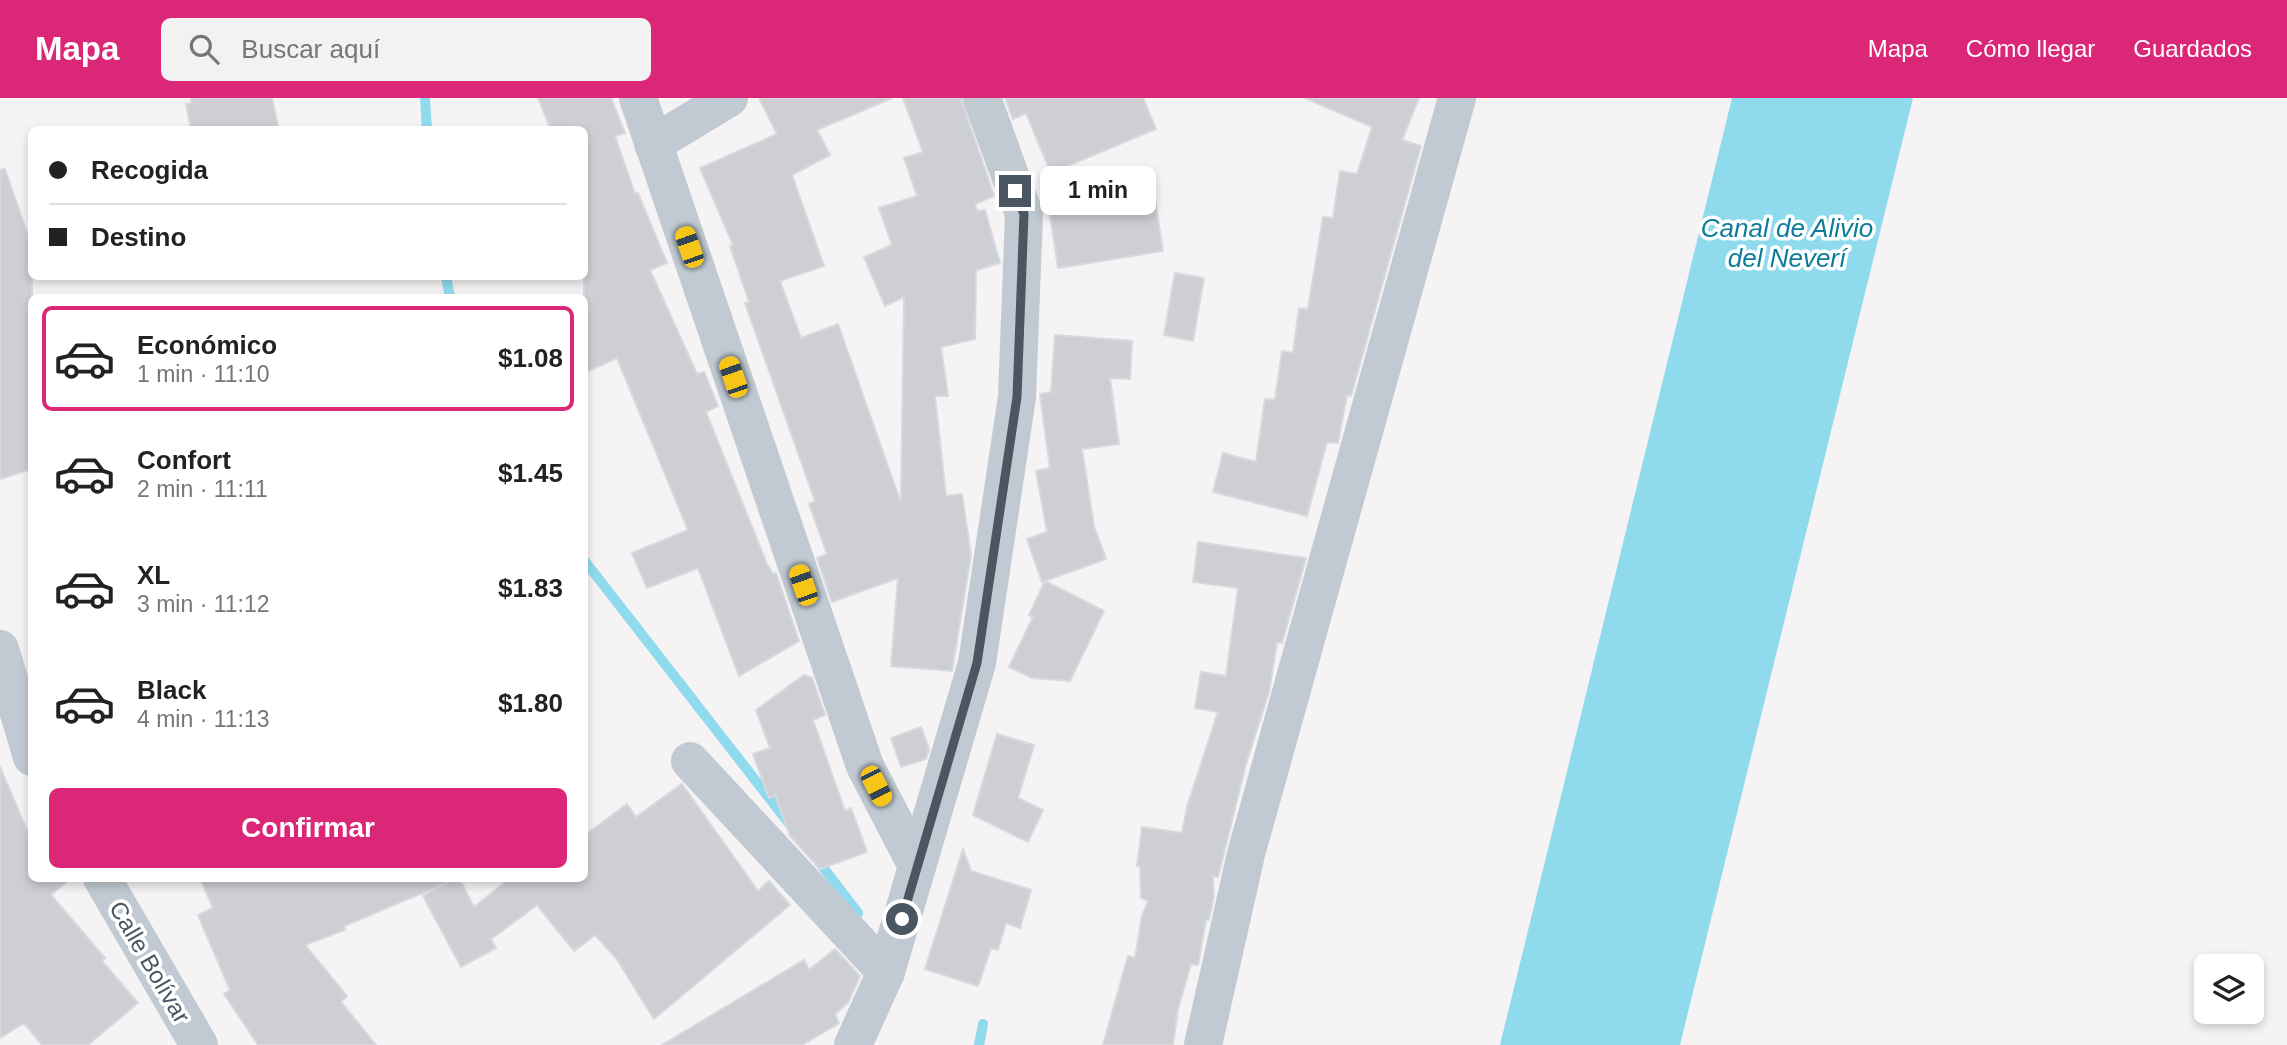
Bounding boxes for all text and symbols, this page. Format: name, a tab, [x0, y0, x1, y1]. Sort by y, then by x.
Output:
search box	[161, 18, 651, 81]
text: Mapa	[35, 30, 119, 67]
icon: search	[185, 30, 223, 68]
text: Buscar aquí	[241, 34, 380, 64]
text: Mapa	[1868, 35, 1928, 62]
text: Cómo llegar	[1966, 35, 2095, 62]
text: Guardados	[2133, 35, 2252, 62]
text: Recogida	[91, 155, 208, 185]
callout: 1 min	[1040, 166, 1155, 216]
route end	[999, 175, 1031, 207]
text: 1 min	[1068, 177, 1128, 203]
water label: Canal de Alivio del Neverí	[1701, 213, 1873, 273]
text: Destino	[91, 222, 186, 252]
car	[673, 224, 706, 270]
icon: car	[53, 327, 116, 390]
text: Económico	[137, 330, 277, 360]
text: $1.08	[498, 343, 563, 373]
car	[717, 354, 750, 400]
text: 1 min · 11:10	[137, 361, 270, 387]
icon: car	[53, 442, 116, 505]
text: Confort	[137, 445, 231, 475]
text: $1.45	[498, 458, 563, 488]
text: 2 min · 11:11	[137, 476, 268, 502]
icon: car	[53, 557, 116, 620]
text: XL	[137, 560, 170, 590]
car	[787, 562, 820, 608]
text: $1.83	[498, 573, 563, 603]
text: 3 min · 11:12	[137, 591, 270, 617]
icon: car	[53, 672, 116, 735]
text: Black	[137, 675, 206, 705]
text: $1.80	[498, 688, 563, 718]
text: 4 min · 11:13	[137, 706, 270, 732]
car	[858, 763, 895, 809]
button: Confirmar	[49, 788, 567, 868]
street label: Calle Bolívar	[104, 896, 196, 1028]
route start	[886, 903, 918, 935]
map controls	[2194, 954, 2264, 1024]
button: layers	[2194, 954, 2264, 1024]

